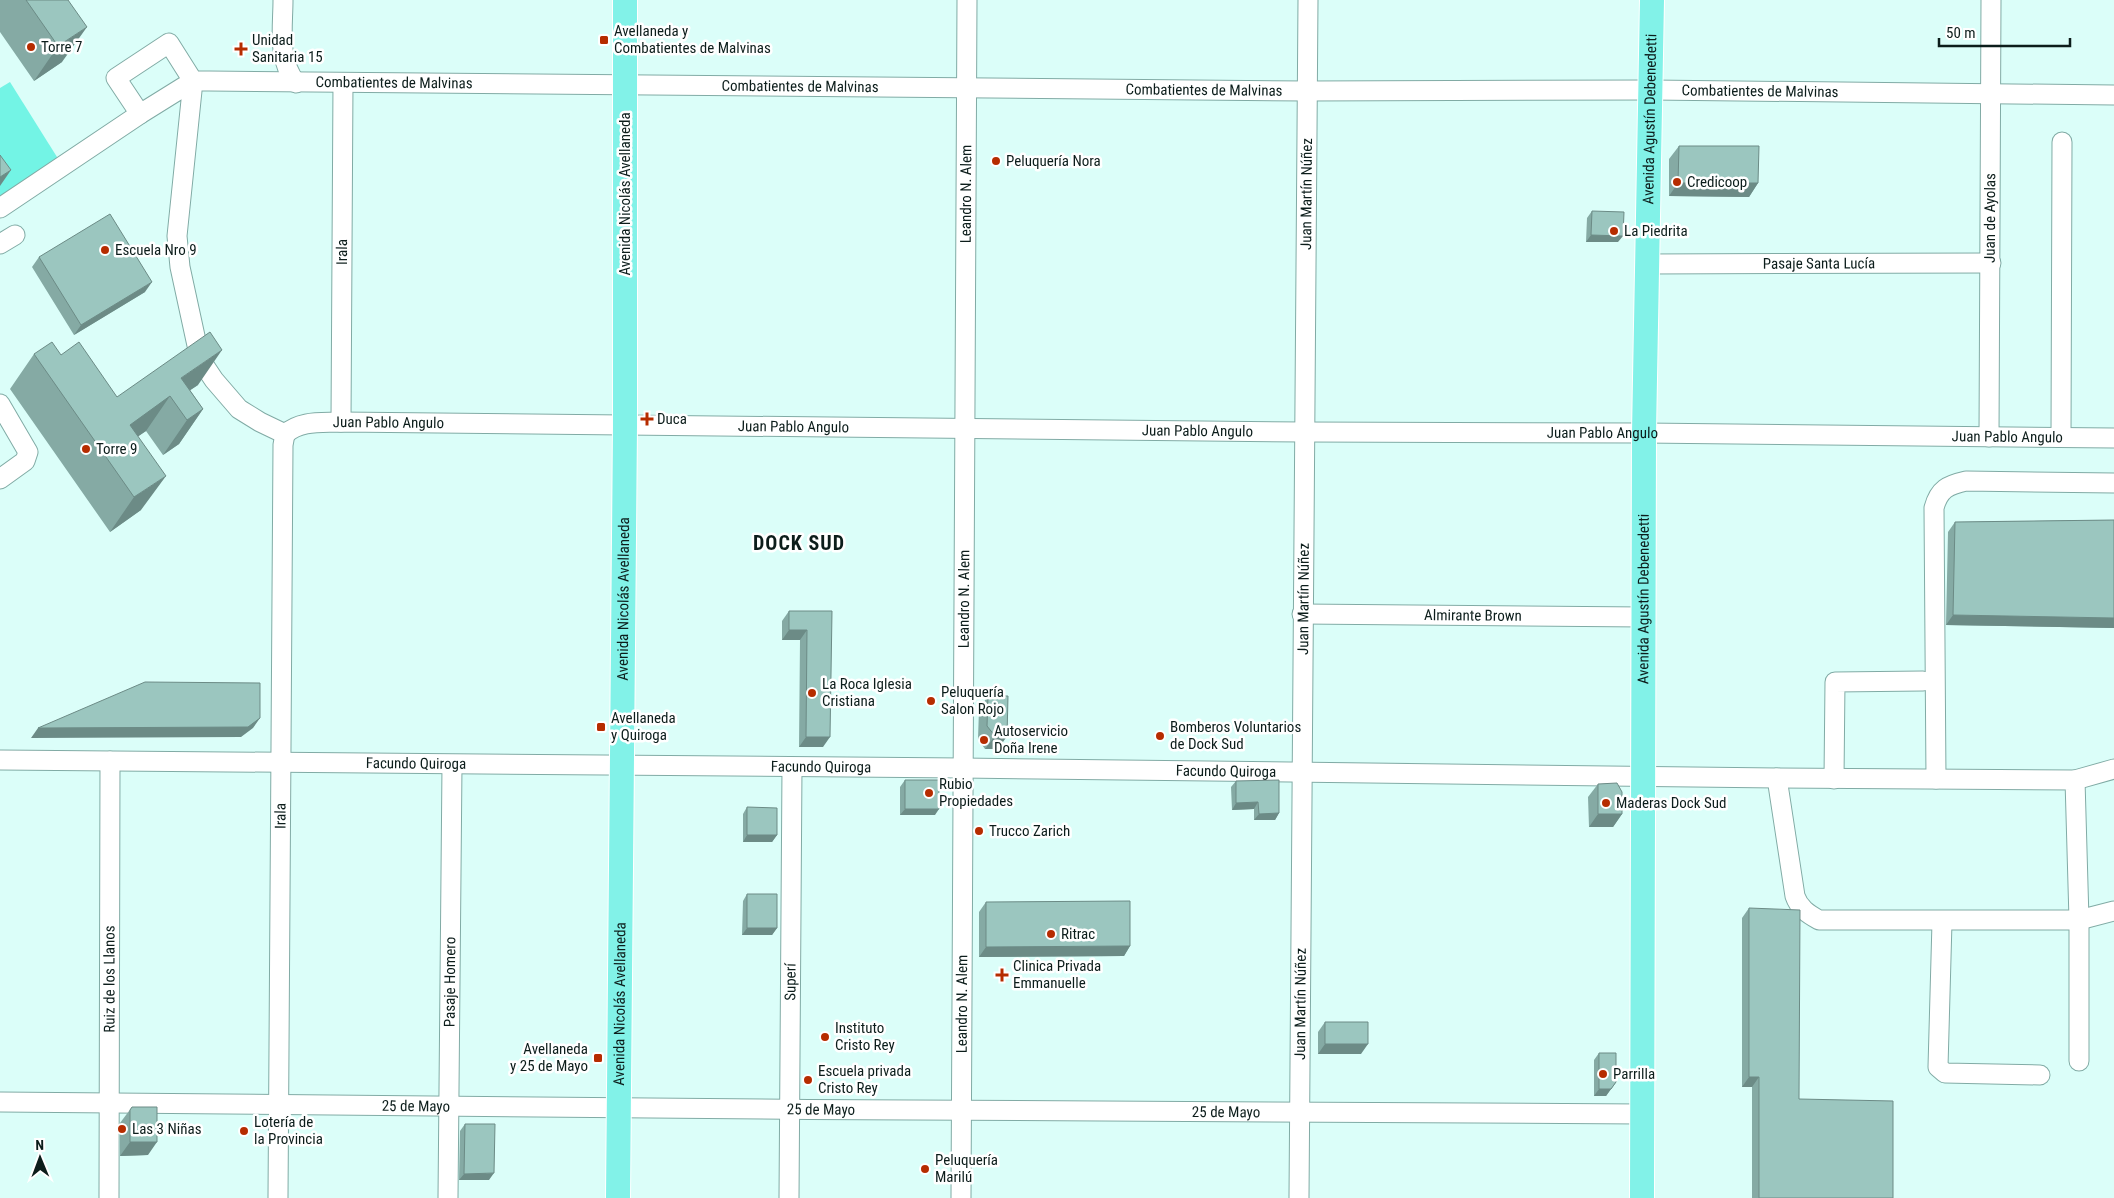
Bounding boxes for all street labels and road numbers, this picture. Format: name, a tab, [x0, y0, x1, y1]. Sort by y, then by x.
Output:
street label: Avenida Agustín Debenedetti	[1639, 34, 1660, 204]
street label: Combatientes de Malvinas	[315, 73, 473, 92]
street label: Combatientes de Malvinas	[721, 77, 879, 96]
street label: Combatientes de Malvinas	[1125, 80, 1283, 100]
street label: Combatientes de Malvinas	[1681, 81, 1839, 101]
street label: Avenida Nicolás Avellaneda	[616, 112, 634, 276]
street label: Juan Martín Núñez	[1297, 138, 1316, 250]
street label: Leandro N. Alem	[957, 145, 975, 243]
street label: Juan de Ayolas	[1981, 173, 1999, 263]
street label: Irala	[333, 239, 351, 265]
street label: Pasaje Santa Lucía	[1763, 254, 1875, 273]
street label: Juan Pablo Angulo	[333, 413, 444, 432]
street label: Juan Pablo Angulo	[738, 417, 849, 436]
street label: Juan Pablo Angulo	[1142, 421, 1253, 440]
street label: Juan Pablo Angulo	[1547, 424, 1658, 442]
street label: Juan Pablo Angulo	[1952, 427, 2063, 446]
street label: Avenida Agustín Debenedetti	[1634, 514, 1653, 684]
street label: Avenida Nicolás Avellaneda	[614, 517, 633, 681]
street label: Juan Martín Núñez	[1294, 543, 1313, 655]
street label: Leandro N. Alem	[955, 550, 973, 648]
street label: Almirante Brown	[1424, 606, 1522, 625]
street label: Facundo Quiroga	[366, 754, 466, 773]
street label: Facundo Quiroga	[771, 757, 871, 776]
street label: Facundo Quiroga	[1176, 762, 1276, 781]
street label: Irala	[271, 803, 290, 829]
street label: Avenida Nicolás Avellaneda	[610, 922, 629, 1086]
street label: Ruiz de los Llanos	[100, 925, 119, 1033]
street label: Pasaje Homero	[441, 937, 459, 1027]
street label: Juan Martín Núñez	[1291, 948, 1310, 1060]
street label: Leandro N. Alem	[953, 955, 971, 1053]
street label: Superí	[781, 962, 800, 1001]
street label: 25 de Mayo	[382, 1097, 450, 1115]
street label: 25 de Mayo	[787, 1100, 855, 1119]
street label: 25 de Mayo	[1192, 1103, 1260, 1121]

